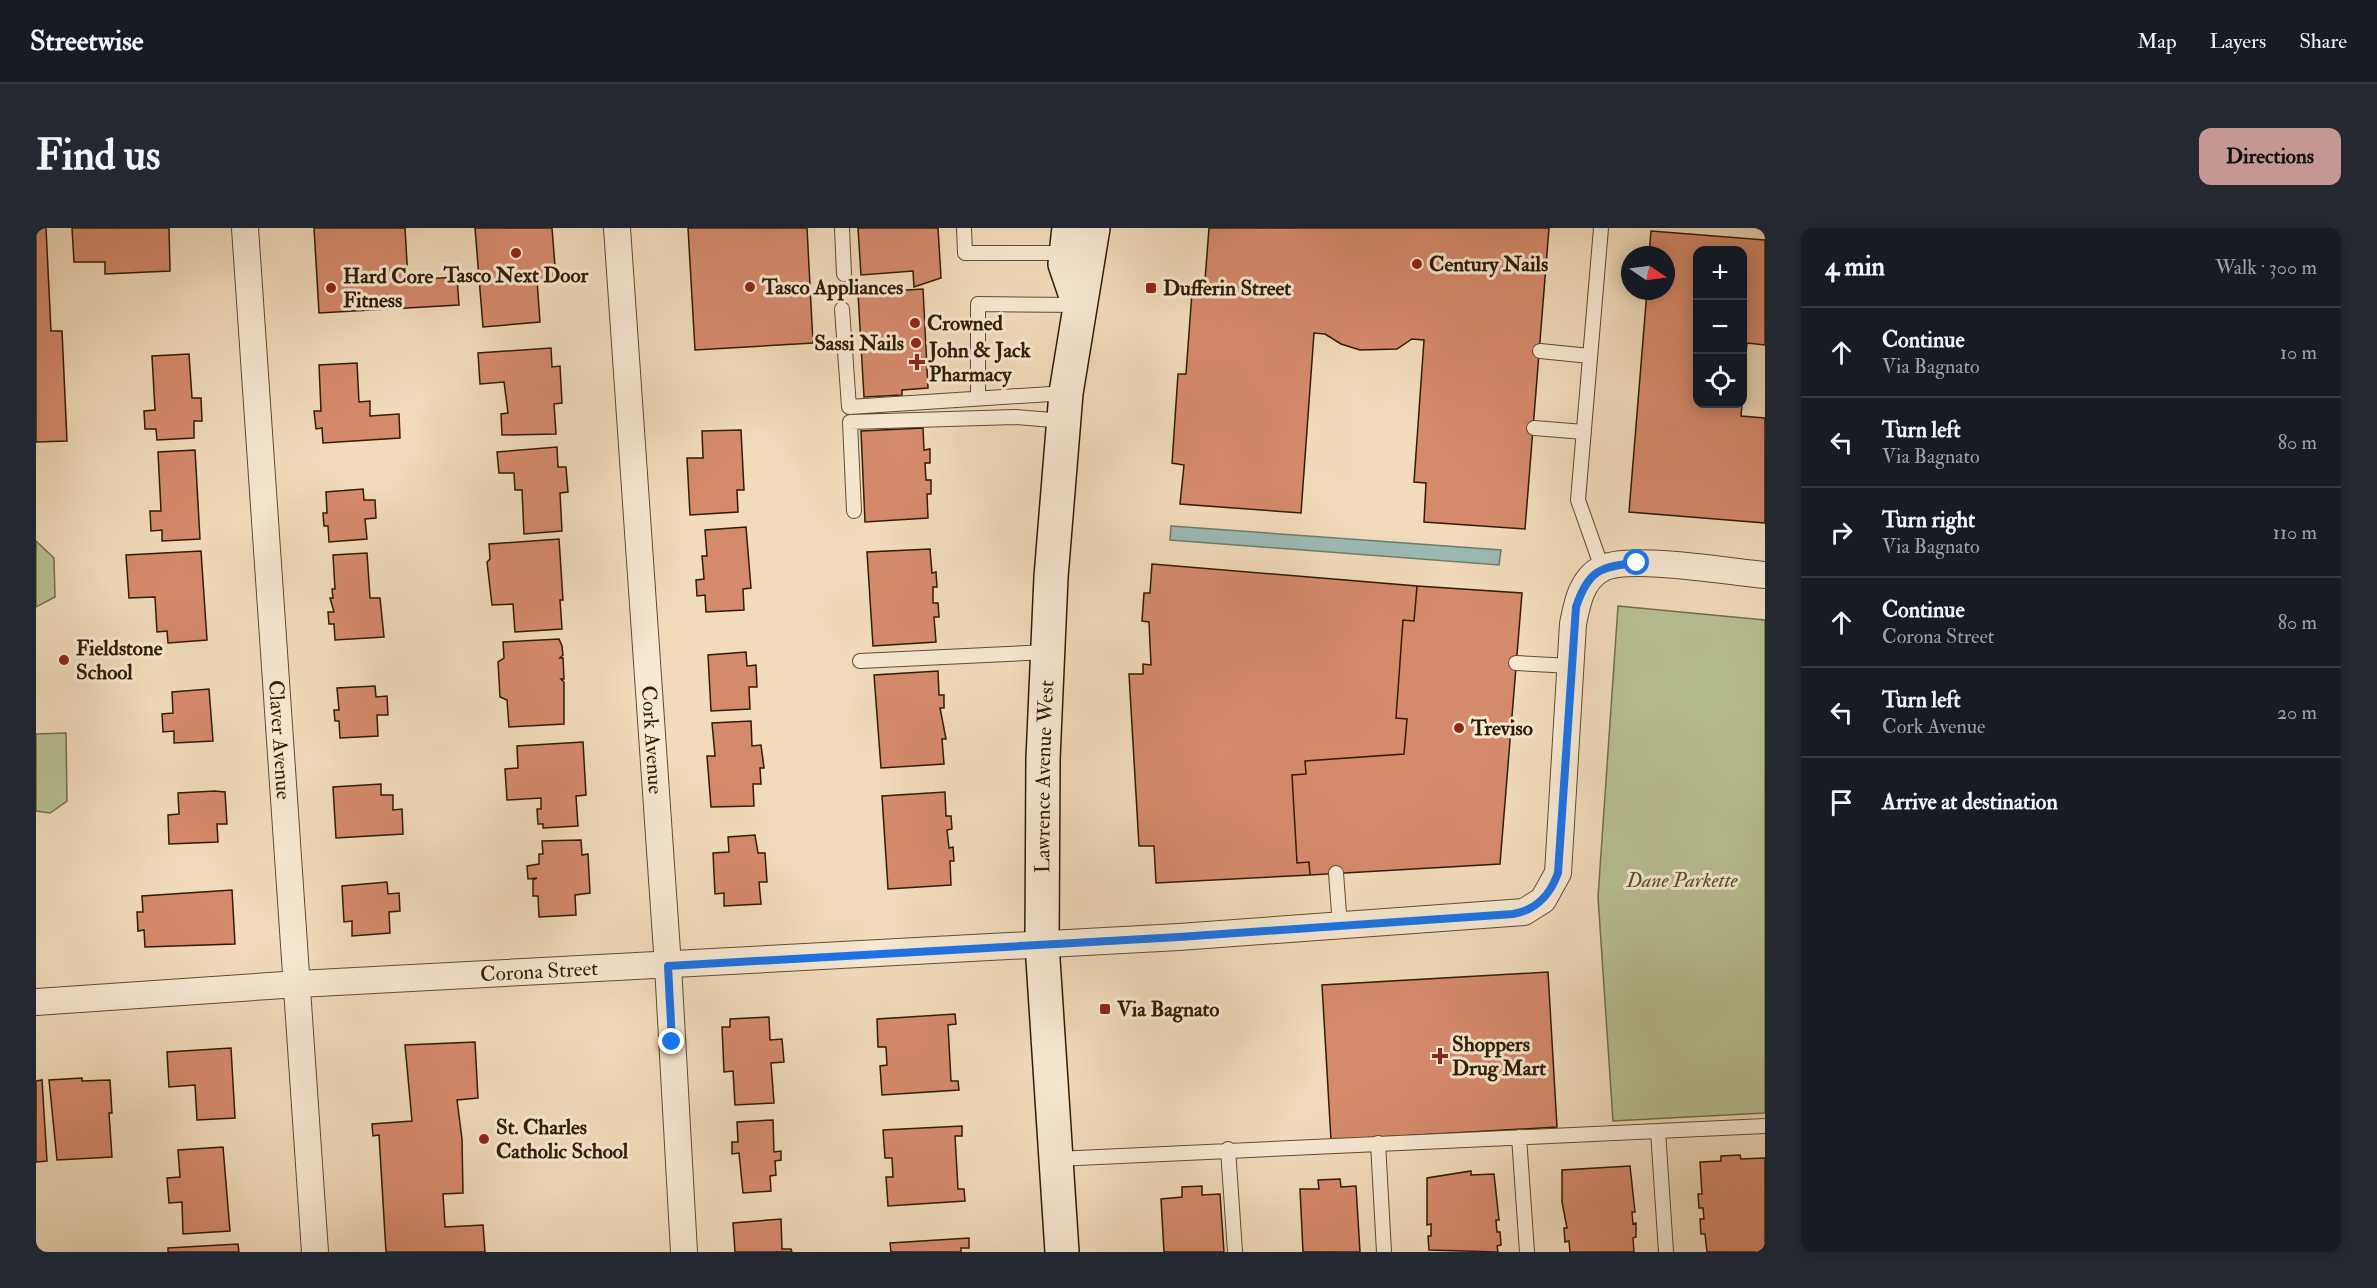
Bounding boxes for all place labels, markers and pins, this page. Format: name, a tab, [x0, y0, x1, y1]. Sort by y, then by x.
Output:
marker: Tasco Next Door	[509, 246, 523, 260]
place label: Century Nails	[1429, 251, 1548, 278]
marker: Century Nails	[1410, 257, 1424, 271]
place label: Tasco Next Door	[443, 262, 590, 289]
place label: Hard Core Fitness	[343, 263, 434, 314]
place label: Tasco Appliances	[761, 274, 903, 301]
place label: Dufferin Street	[1163, 275, 1291, 302]
marker: Tasco Appliances	[743, 280, 757, 294]
marker: Hard Core Fitness	[324, 281, 338, 295]
marker: Dufferin Street	[1144, 281, 1158, 295]
place label: Crowned	[927, 310, 1003, 337]
marker: Crowned	[908, 316, 922, 330]
place label: Sassi Nails	[814, 330, 904, 357]
marker: Sassi Nails	[909, 336, 923, 350]
place label: John & Jack Pharmacy	[928, 337, 1032, 388]
marker: John & Jack Pharmacy	[910, 355, 924, 369]
place label: Fieldstone School	[76, 635, 163, 686]
marker: Fieldstone School	[57, 653, 71, 667]
place label: Treviso	[1470, 715, 1533, 742]
marker: Treviso	[1452, 721, 1466, 735]
place label: Via Bagnato	[1116, 996, 1219, 1023]
marker: Via Bagnato	[1098, 1002, 1112, 1016]
place label: Shoppers Drug Mart	[1452, 1031, 1546, 1082]
marker: Shoppers Drug Mart	[1433, 1049, 1447, 1063]
place label: St. Charles Catholic School	[496, 1114, 629, 1165]
marker: St. Charles Catholic School	[477, 1132, 491, 1146]

